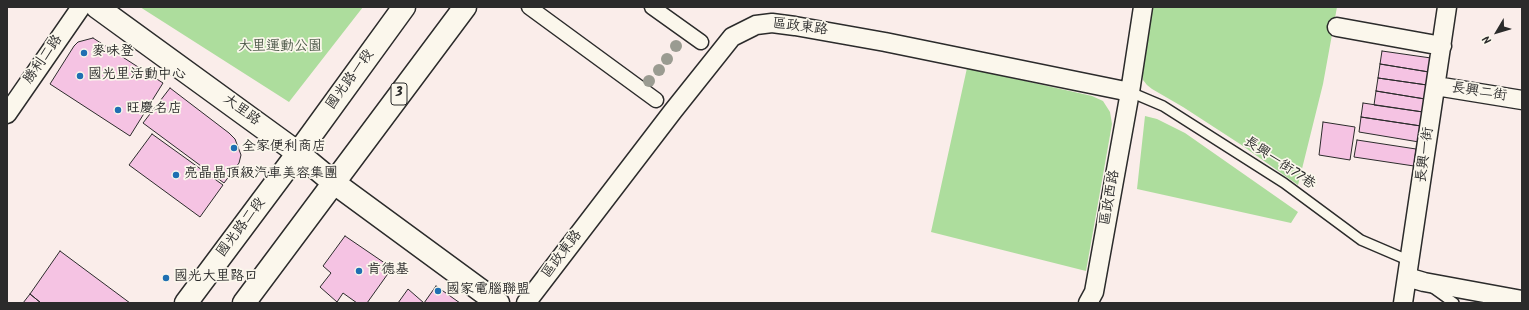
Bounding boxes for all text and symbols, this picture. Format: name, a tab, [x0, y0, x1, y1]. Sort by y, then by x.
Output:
north arrow	[1477, 12, 1517, 52]
street label: 區政東路	[771, 16, 829, 40]
text: N	[1478, 31, 1497, 48]
street label: 勝利二路	[21, 32, 67, 88]
park label: 大里運動公園	[238, 40, 322, 56]
place label: 麥味登	[92, 45, 134, 61]
street label: 國光路一段	[324, 47, 378, 113]
marker: 麥味登	[79, 48, 89, 58]
place label: 國光里活動中心	[88, 68, 186, 84]
marker: 國光里活動中心	[75, 71, 85, 81]
street label: 長興二街	[1450, 80, 1508, 106]
road number: 3	[391, 83, 407, 105]
street label: 大里路	[219, 92, 263, 130]
place label: 旺慶名店	[126, 102, 182, 118]
marker: 旺慶名店	[113, 105, 123, 115]
street label: 長興一街	[1414, 126, 1438, 184]
street label: 長興一街77巷	[1240, 134, 1318, 194]
place label: 全家便利商店	[242, 140, 326, 156]
marker: 全家便利商店	[229, 143, 239, 153]
place label: 亮晶晶頂級汽車美容集團	[184, 167, 338, 183]
street label: 區政西路	[1098, 169, 1124, 227]
marker: 亮晶晶頂級汽車美容集團	[171, 170, 181, 180]
street label: 國光路二段	[214, 195, 270, 261]
street label: 區政東路	[539, 228, 587, 282]
place label: 肯德基	[367, 263, 409, 279]
marker: 肯德基	[354, 266, 364, 276]
place label: 國光大里路口	[174, 270, 258, 286]
marker: 國光大里路口	[161, 273, 171, 283]
place label: 國家電腦聯盟	[446, 283, 530, 299]
marker: 國家電腦聯盟	[433, 286, 443, 296]

